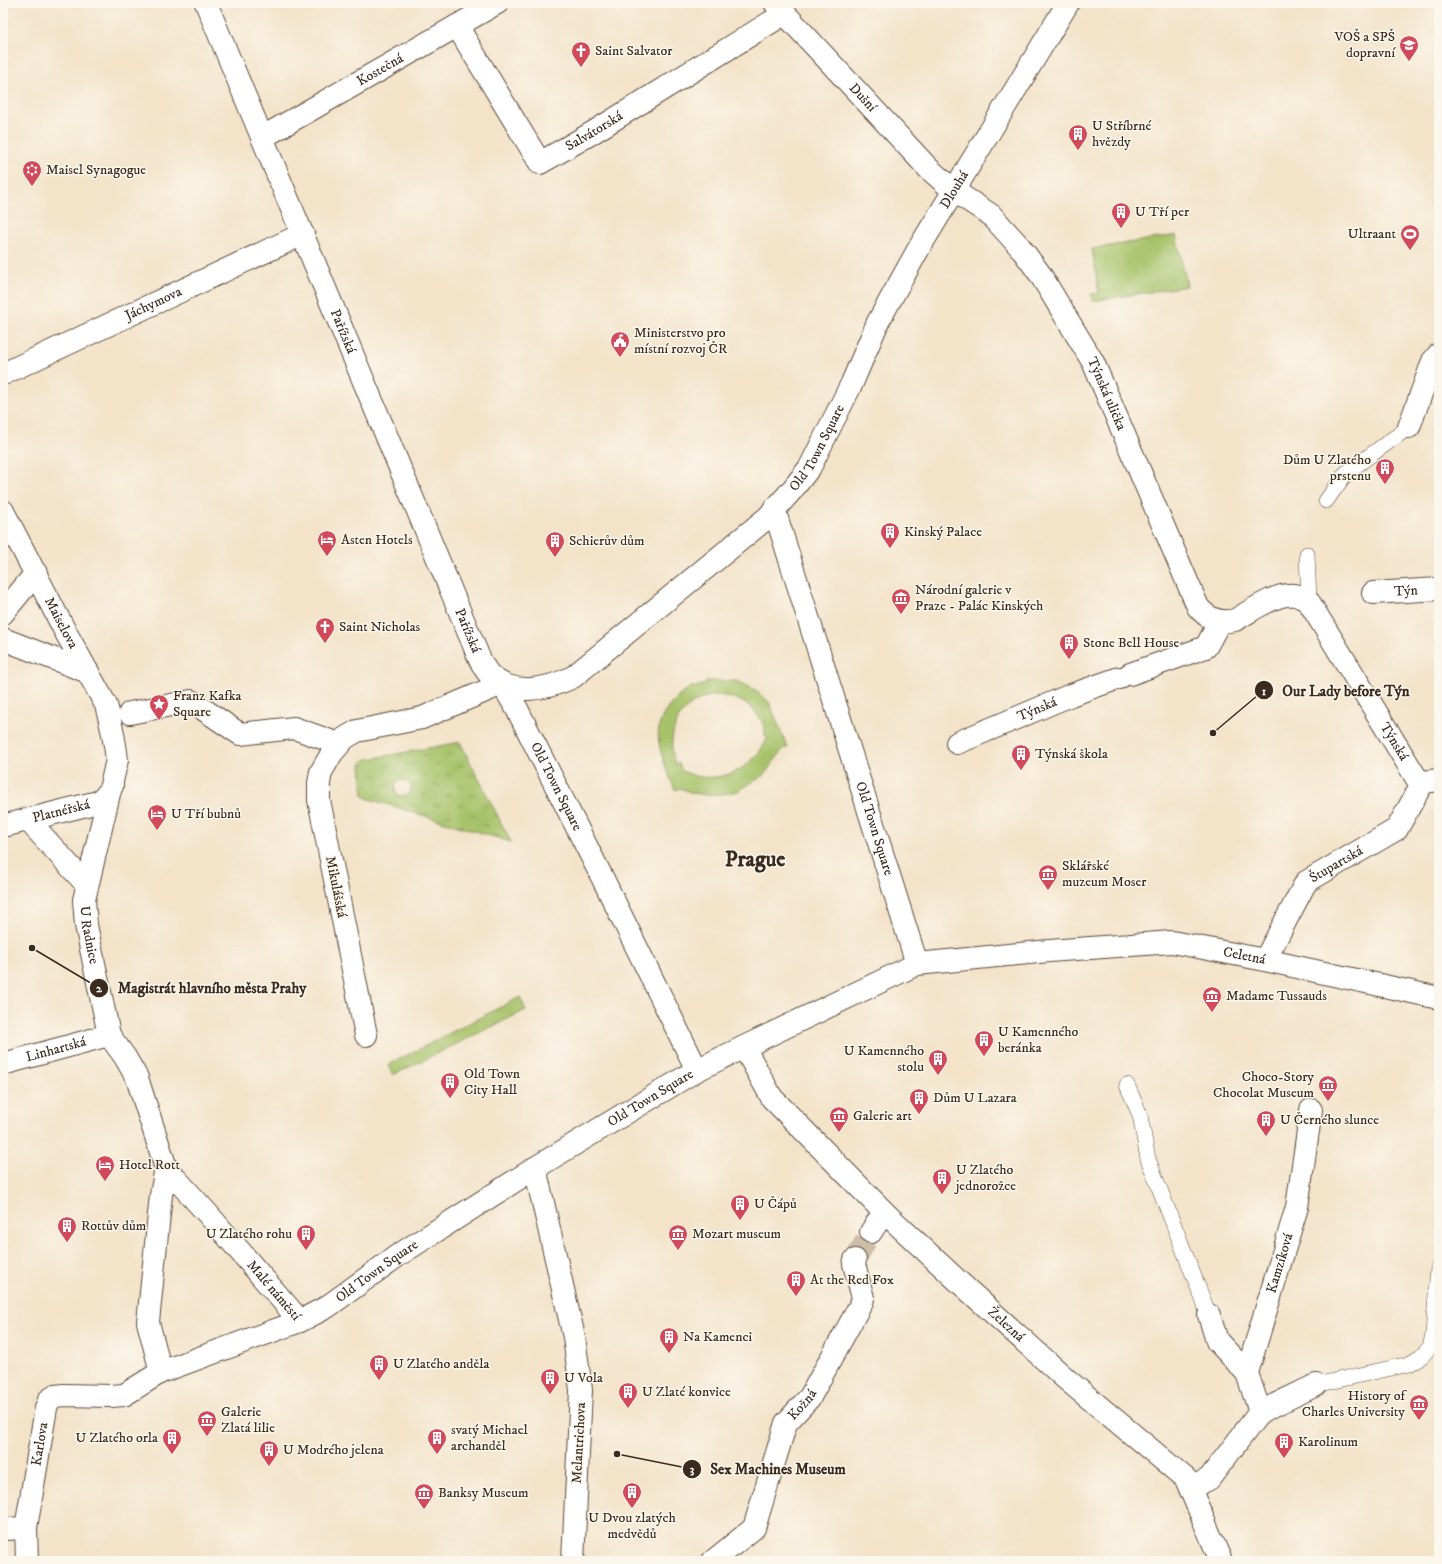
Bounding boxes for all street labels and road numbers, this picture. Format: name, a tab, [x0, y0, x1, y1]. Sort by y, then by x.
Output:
street label: Kostečná	[354, 49, 407, 90]
street label: Dušní	[845, 79, 881, 117]
street label: Salvátorská	[562, 107, 626, 155]
street label: Dlouhá	[936, 167, 973, 212]
street label: Jáchymova	[120, 283, 185, 326]
street label: Pařížská	[326, 307, 360, 357]
street label: Týnská ulička	[1083, 354, 1130, 433]
street label: Old Town Square	[785, 401, 849, 495]
street label: Týn	[1393, 581, 1419, 601]
street label: Maiselova	[40, 594, 82, 652]
street label: Pařížská	[450, 606, 485, 656]
street label: Týnská	[1015, 693, 1060, 726]
street label: Týnská	[1376, 719, 1413, 764]
street label: Old Town Square	[526, 739, 586, 834]
street label: Old Town Square	[851, 779, 898, 878]
street label: Platnéřská	[31, 795, 92, 827]
street label: Štupartská	[1306, 842, 1366, 887]
street label: Mikulášská	[321, 855, 351, 919]
street label: U Radnice	[75, 905, 103, 966]
street label: Celetná	[1222, 943, 1267, 969]
street label: Linhartská	[24, 1033, 88, 1066]
street label: Old Town Square	[604, 1065, 697, 1131]
street label: Kamzíková	[1263, 1231, 1298, 1295]
street label: Old Town Square	[332, 1236, 422, 1307]
street label: Malé náměstí	[243, 1257, 306, 1326]
street label: Železná	[984, 1303, 1028, 1346]
street label: Kožná	[784, 1386, 821, 1424]
street label: Melantrichova	[568, 1402, 590, 1484]
street label: Karlova	[27, 1421, 52, 1467]

